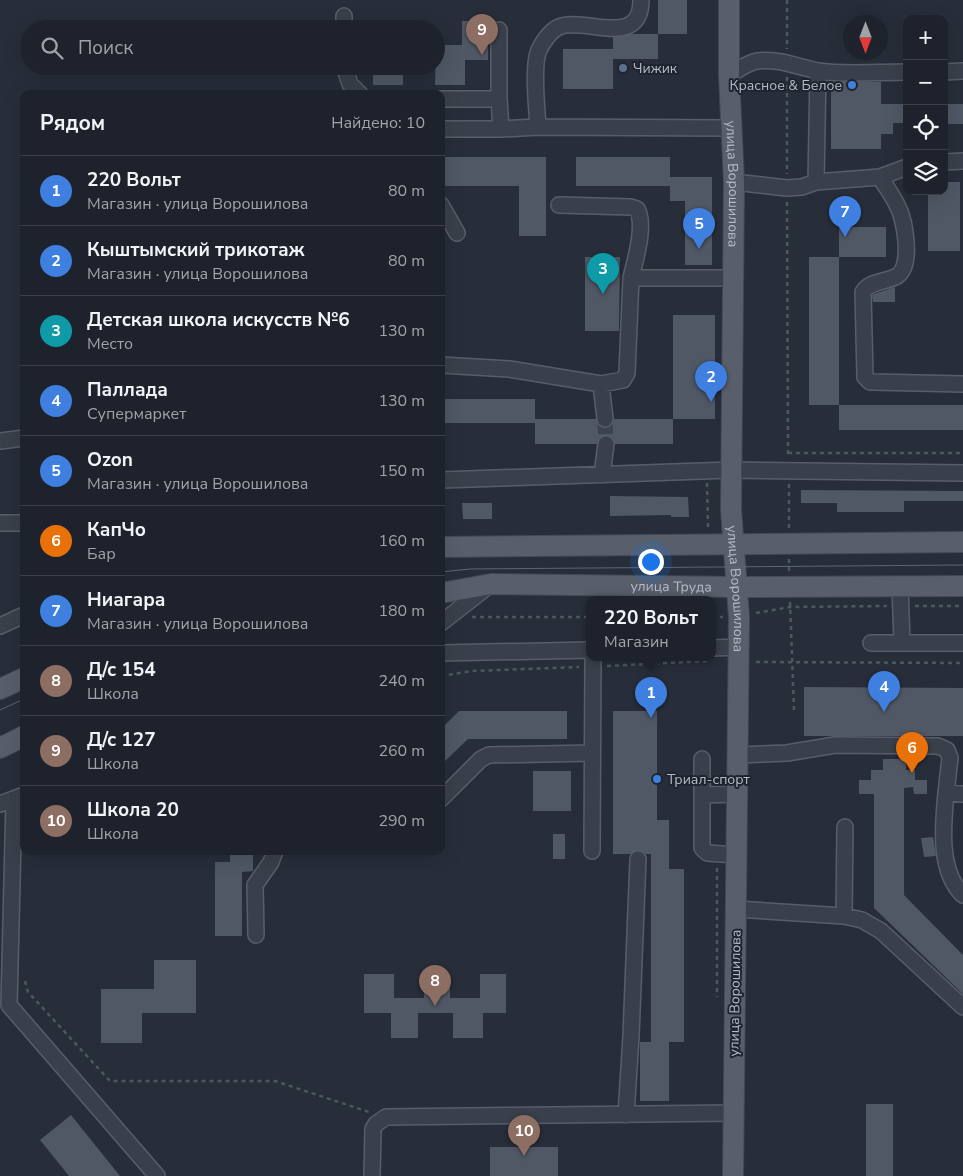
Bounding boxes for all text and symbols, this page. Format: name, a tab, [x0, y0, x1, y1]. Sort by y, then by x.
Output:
pin: 9	[466, 14, 498, 55]
north arrow	[843, 15, 888, 60]
map controls	[903, 15, 948, 195]
button: +	[903, 15, 948, 60]
search box	[20, 20, 445, 75]
icon: search	[38, 34, 66, 62]
text: Поиск	[78, 35, 133, 61]
place label: Чижик	[633, 59, 678, 78]
button: −	[903, 60, 948, 105]
marker: Чижик	[617, 62, 629, 74]
place label: Красное & Белое	[730, 76, 842, 95]
marker: Красное & Белое	[846, 79, 858, 91]
button: locate	[903, 105, 948, 150]
text: Рядом	[40, 109, 105, 137]
text: Найдено: 10	[331, 112, 425, 134]
street label: улица Ворошилова	[722, 120, 744, 247]
button: layers	[903, 150, 948, 195]
text: 220 Вольт	[87, 167, 181, 193]
text: 1	[51, 180, 61, 202]
text: 80 m	[388, 180, 425, 202]
text: Магазин · улица Ворошилова	[87, 193, 308, 215]
pin: 7	[829, 196, 861, 237]
pin: 5	[683, 208, 715, 249]
text: Кыштымский трикотаж	[87, 237, 304, 263]
text: 2	[51, 250, 61, 272]
text: 80 m	[388, 250, 425, 272]
pin: 3	[587, 253, 619, 294]
text: Магазин · улица Ворошилова	[87, 263, 308, 285]
text: Детская школа искусств №6	[87, 307, 350, 333]
text: 3	[51, 320, 61, 342]
text: 130 m	[378, 320, 425, 342]
text: Место	[87, 333, 133, 355]
pin: 2	[695, 361, 727, 402]
text: Паллада	[87, 377, 168, 403]
text: 4	[51, 390, 61, 412]
text: 130 m	[378, 390, 425, 412]
text: Супермаркет	[87, 403, 186, 425]
text: Ozon	[87, 447, 133, 473]
text: 5	[51, 460, 61, 482]
text: 150 m	[378, 460, 425, 482]
text: Магазин · улица Ворошилова	[87, 473, 308, 495]
text: КапЧо	[87, 517, 146, 543]
street label: улица Ворошилова	[723, 525, 749, 652]
text: 6	[51, 530, 61, 552]
text: 160 m	[378, 530, 425, 552]
text: Бар	[87, 543, 116, 565]
your location	[638, 549, 664, 575]
street label: улица Труда	[630, 576, 712, 596]
text: Ниагара	[87, 587, 166, 613]
popup	[586, 596, 716, 661]
text: 7	[51, 600, 61, 622]
text: 180 m	[378, 600, 425, 622]
text: 220 Вольт	[604, 605, 698, 631]
text: Магазин · улица Ворошилова	[87, 613, 308, 635]
text: Магазин	[604, 631, 669, 653]
text: Д/с 154	[87, 657, 156, 683]
text: 8	[51, 670, 61, 692]
text: 240 m	[378, 670, 425, 692]
pin: 4	[868, 671, 900, 712]
pin: 1	[635, 677, 667, 718]
text: Школа	[87, 683, 139, 705]
text: Д/с 127	[87, 727, 156, 753]
pin: 6	[896, 732, 928, 773]
text: 9	[51, 740, 61, 762]
text: 260 m	[378, 740, 425, 762]
text: Школа	[87, 753, 139, 775]
place label: Триал-спорт	[667, 770, 751, 789]
marker: Триал-спорт	[651, 773, 663, 785]
text: Школа 20	[87, 797, 179, 823]
text: 10	[46, 810, 66, 832]
text: 290 m	[378, 810, 425, 832]
text: Школа	[87, 823, 139, 845]
street label: улица Ворошилова	[724, 929, 746, 1057]
pin: 8	[419, 965, 451, 1006]
pin: 10	[508, 1115, 540, 1156]

